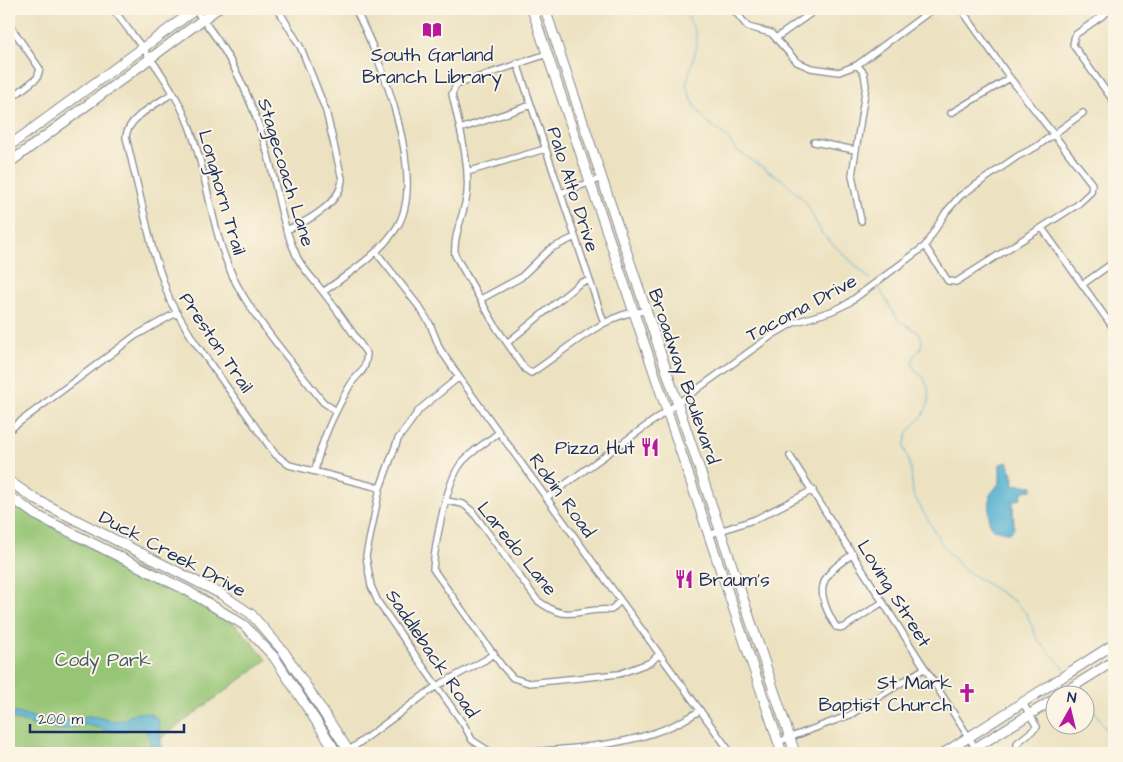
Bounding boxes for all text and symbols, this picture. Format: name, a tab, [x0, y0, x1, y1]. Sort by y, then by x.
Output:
library icon: South Garland Branch Library	[421, 19, 443, 41]
place label: South Garland Branch Library	[362, 42, 503, 92]
street label: Stagecoach Lane	[249, 95, 321, 250]
street label: Palo Alto Drive	[540, 123, 606, 255]
street label: Longhorn Trail	[190, 127, 252, 258]
street label: Tacoma Drive	[741, 268, 862, 349]
street label: Broadway Boulevard	[640, 285, 726, 468]
street label: Preston Trail	[172, 287, 259, 398]
place label: Pizza Hut	[555, 435, 635, 462]
restaurant icon: Pizza Hut	[639, 436, 661, 458]
street label: Robin Road	[522, 448, 602, 544]
street label: Laredo Lane	[470, 496, 563, 602]
street label: Duck Creek Drive	[94, 504, 251, 604]
street label: Loving Street	[849, 535, 938, 654]
place label: Braum's	[699, 567, 770, 594]
restaurant icon: Braum's	[673, 568, 695, 590]
street label: Saddleback Road	[379, 584, 485, 724]
park label: Cody Park	[55, 647, 151, 675]
place label: St Mark Baptist Church	[818, 670, 953, 719]
church icon: St Mark Baptist Church	[956, 682, 978, 704]
north arrow	[1046, 684, 1096, 734]
text: N	[1066, 688, 1078, 709]
scale bar	[30, 702, 184, 734]
text: 200 m	[38, 709, 84, 730]

